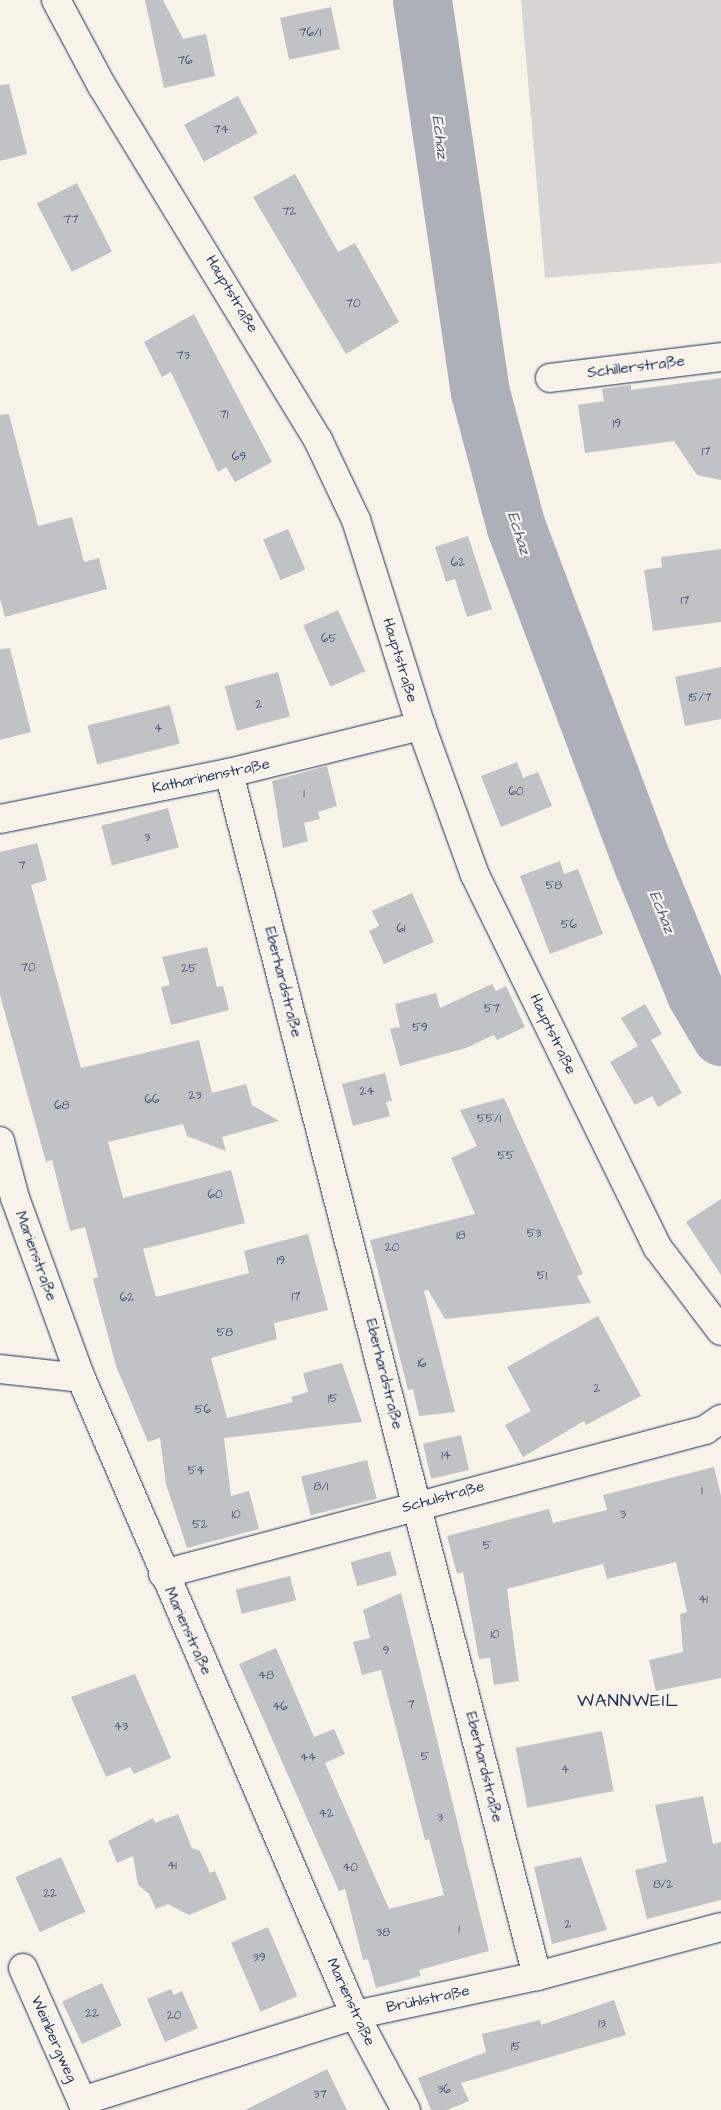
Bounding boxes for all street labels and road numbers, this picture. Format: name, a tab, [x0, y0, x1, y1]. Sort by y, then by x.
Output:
street label: Hauptstraße	[202, 252, 262, 336]
street label: Schillerstraße	[586, 352, 686, 382]
street label: Hauptstraße	[379, 616, 421, 704]
street label: Katharinenstraße	[151, 755, 271, 797]
street label: Eberhardstraße	[261, 925, 305, 1039]
street label: Hauptstraße	[526, 991, 580, 1077]
street label: Marienstraße	[11, 1209, 61, 1303]
street label: Eberhardstraße	[362, 1317, 406, 1431]
street label: Schulstraße	[400, 1477, 486, 1517]
street label: Marienstraße	[161, 1584, 215, 1678]
street label: Eberhardstraße	[462, 1710, 506, 1824]
street label: Marienstraße	[323, 1955, 379, 2049]
street label: Brühlstraße	[385, 1981, 471, 2017]
street label: Weinbergweg	[27, 1993, 81, 2085]

